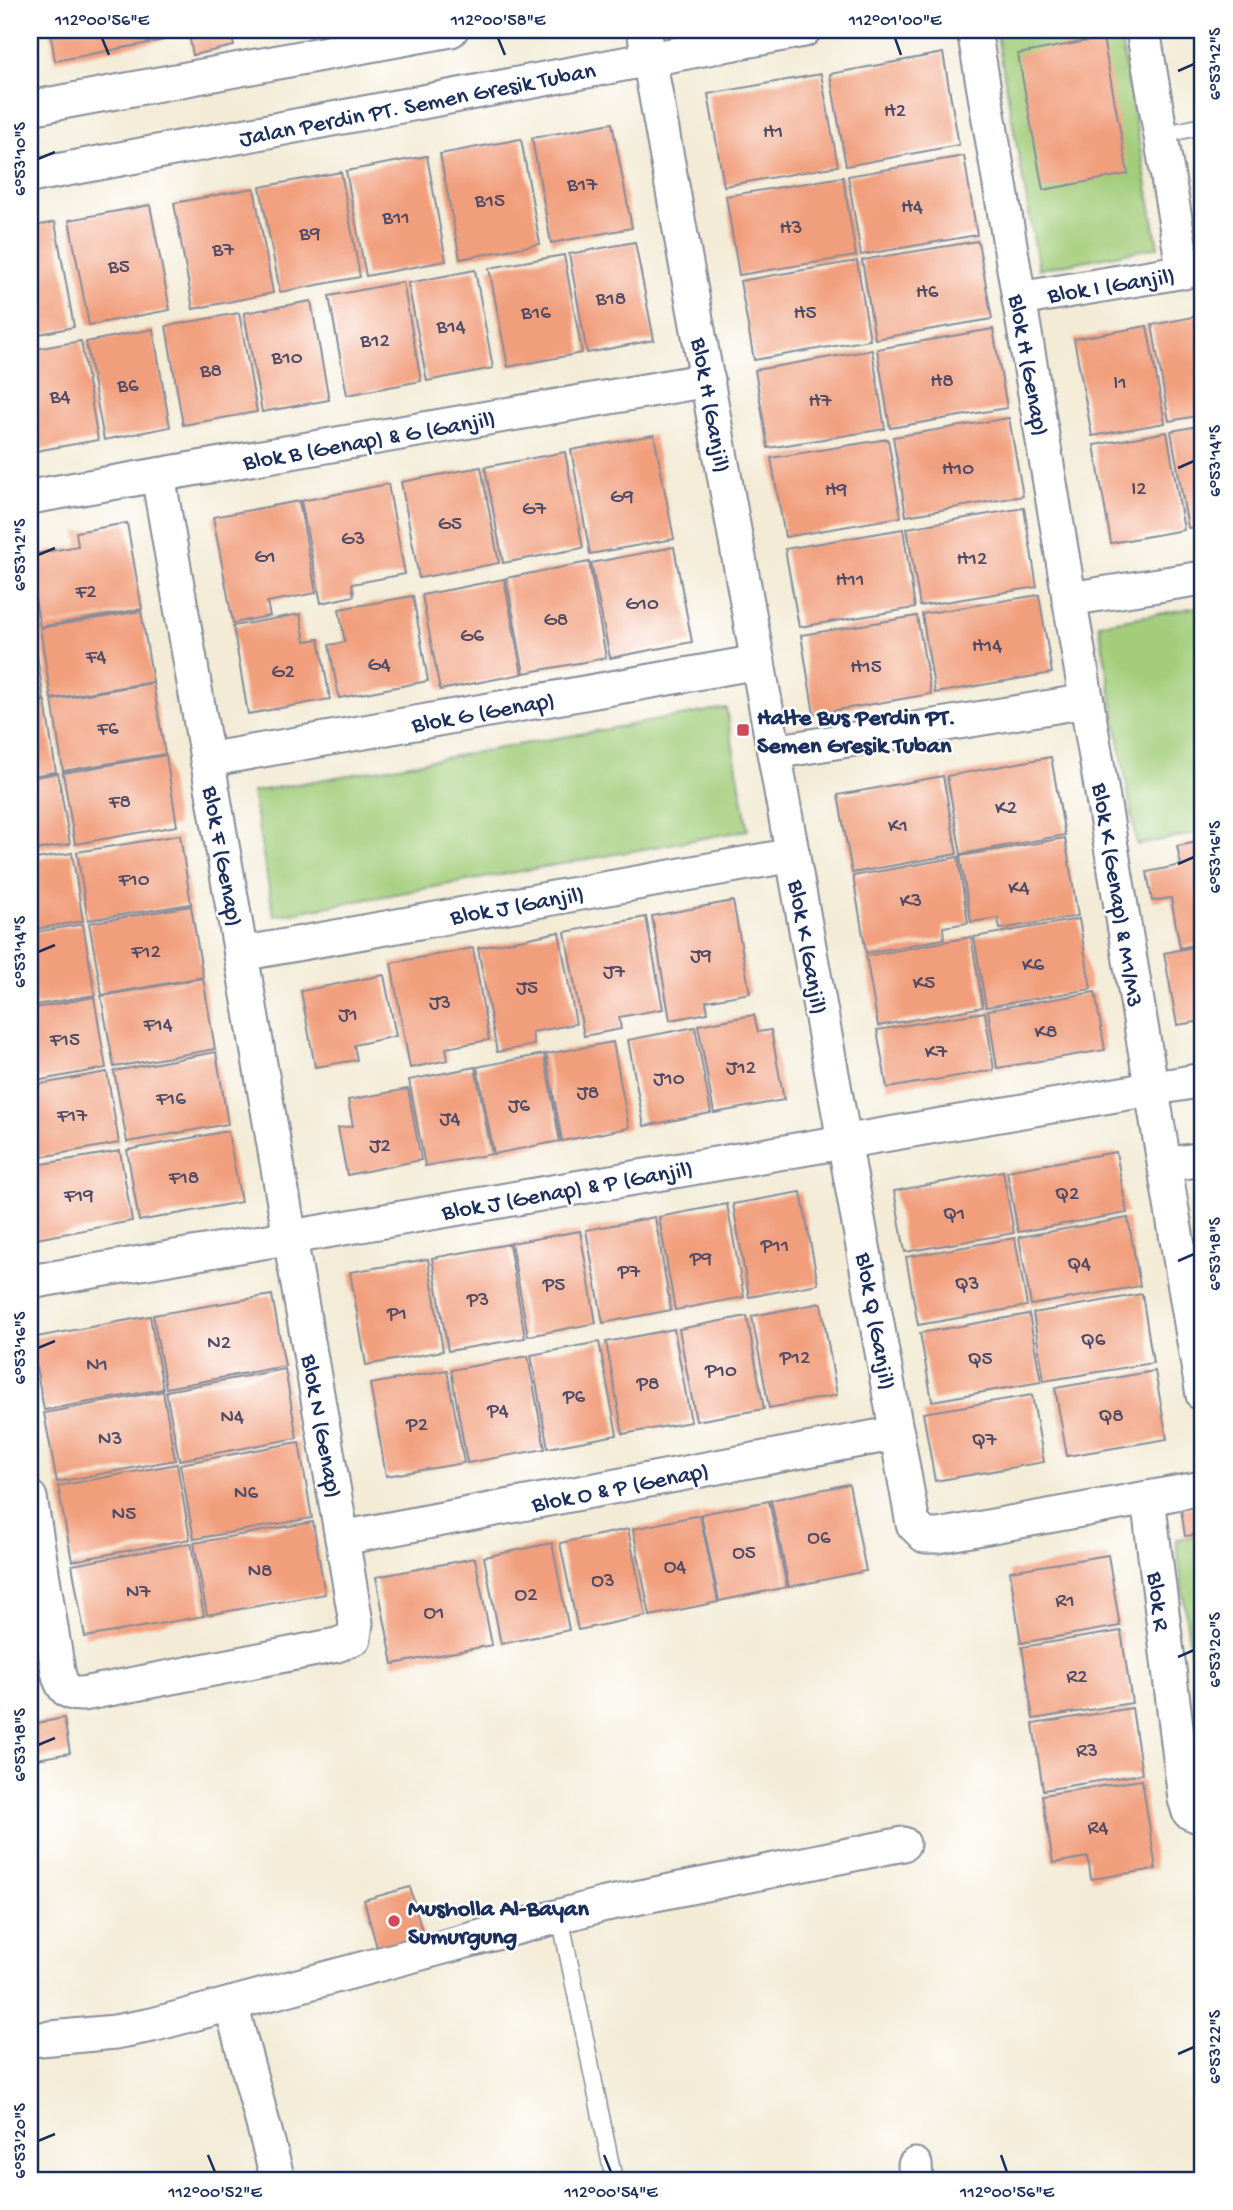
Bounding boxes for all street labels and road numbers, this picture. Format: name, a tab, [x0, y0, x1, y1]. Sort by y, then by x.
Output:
street label: Jalan Perdin PT. Semen Gresik Tuban	[237, 58, 599, 155]
street label: Blok I (Ganjil)	[1045, 263, 1177, 312]
street label: Blok H (Genap)	[1000, 291, 1053, 439]
street label: Blok H (Ganjil)	[682, 335, 735, 475]
street label: Blok B (Genap) & G (Ganjil)	[240, 406, 498, 479]
street label: Blok G (Genap)	[409, 688, 557, 741]
street label: Blok K (Genap) & M1/M3	[1083, 780, 1148, 1010]
street label: Blok F (Genap)	[194, 783, 247, 929]
street label: Blok K (Ganjil)	[779, 877, 832, 1017]
street label: Blok J (Ganjil)	[447, 881, 587, 934]
street label: Blok J (Genap) & P (Ganjil)	[439, 1156, 696, 1229]
street label: Blok Q (Ganjil)	[847, 1250, 900, 1393]
street label: Blok N (Genap)	[292, 1352, 346, 1501]
street label: Blok O & P (Genap)	[529, 1458, 712, 1521]
street label: Blok R	[1138, 1569, 1175, 1634]

